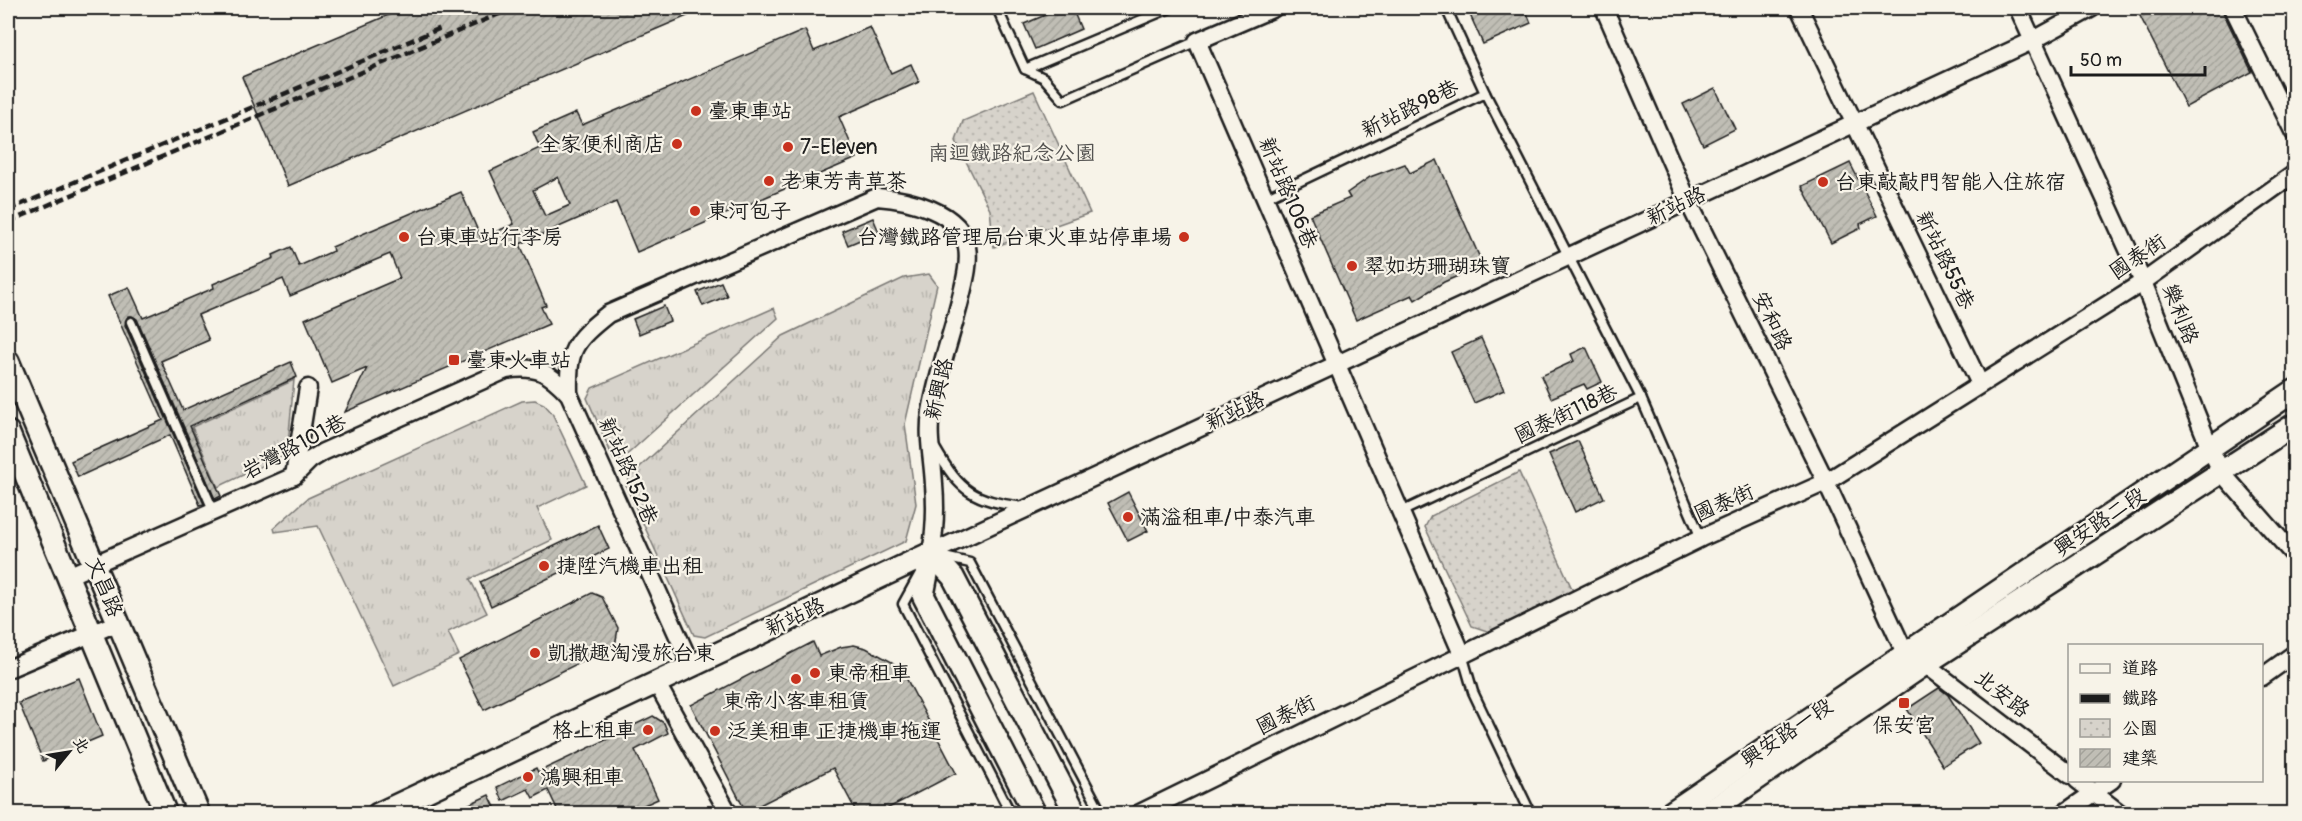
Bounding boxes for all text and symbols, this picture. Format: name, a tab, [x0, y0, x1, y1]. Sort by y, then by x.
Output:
scale bar	[2071, 39, 2204, 77]
text: 50 m	[2080, 49, 2122, 72]
street label: 新站路98巷	[1357, 74, 1463, 144]
place label: 臺東車站	[708, 98, 792, 125]
marker: 臺東車站	[689, 104, 703, 118]
place label: 全家便利商店	[539, 131, 665, 158]
street label: 新站路106巷	[1252, 133, 1324, 253]
place label: 7-Eleven	[800, 134, 878, 161]
marker: 全家便利商店	[670, 137, 684, 151]
marker: 7-Eleven	[781, 140, 795, 154]
park label: 南迴鐵路紀念公園	[928, 140, 1096, 167]
place label: 老東芳青草茶	[781, 168, 907, 195]
place label: 台東敲敲門智能入住旅宿	[1835, 169, 2066, 196]
marker: 老東芳青草茶	[762, 174, 776, 188]
marker: 台東敲敲門智能入住旅宿	[1816, 175, 1830, 189]
street label: 新站路	[1642, 180, 1710, 232]
place label: 東河包子	[707, 198, 791, 225]
marker: 東河包子	[688, 204, 702, 218]
street label: 新站路55巷	[1909, 206, 1981, 314]
place label: 台東車站行李房	[416, 224, 563, 251]
place label: 台灣鐵路管理局台東火車站停車場	[857, 224, 1172, 251]
street label: 國泰街	[2104, 228, 2172, 286]
marker: 台東車站行李房	[397, 230, 411, 244]
marker: 台灣鐵路管理局台東火車站停車場	[1177, 230, 1191, 244]
place label: 翠如坊珊瑚珠寶	[1364, 253, 1511, 280]
marker: 翠如坊珊瑚珠寶	[1345, 259, 1359, 273]
street label: 樂利路	[2156, 280, 2204, 348]
street label: 安和路	[1746, 287, 1798, 355]
place label: 臺東火車站	[466, 347, 571, 374]
marker: 臺東火車站	[447, 353, 461, 367]
street label: 新興路	[919, 355, 959, 423]
street label: 國泰街118巷	[1510, 378, 1622, 450]
street label: 新站路	[1201, 385, 1269, 437]
street label: 岩灣路101巷	[237, 408, 351, 486]
street label: 新站路152巷	[592, 413, 664, 529]
street label: 國泰街	[1690, 478, 1758, 528]
street label: 興安路二段	[2049, 481, 2151, 563]
place label: 滿溢租車/中泰汽車	[1140, 504, 1316, 531]
marker: 滿溢租車/中泰汽車	[1121, 510, 1135, 524]
street label: 文昌路	[79, 553, 129, 621]
place label: 捷陞汽機車出租	[556, 553, 703, 580]
marker: 捷陞汽機車出租	[537, 559, 551, 573]
street label: 新站路	[761, 591, 829, 643]
place label: 凱撒趣淘漫旅台東	[547, 640, 715, 667]
legend	[2068, 644, 2263, 782]
marker: 凱撒趣淘漫旅台東	[528, 646, 542, 660]
text: 道路	[2122, 657, 2158, 680]
place label: 東帝租車	[827, 660, 911, 687]
street label: 北安路	[1969, 664, 2035, 724]
marker: 東帝租車	[808, 666, 822, 680]
marker: 東帝小客車租賃	[789, 672, 803, 686]
text: 鐵路	[2122, 687, 2158, 710]
place label: 東帝小客車租賃	[723, 688, 870, 715]
street label: 國泰街	[1252, 689, 1320, 741]
street label: 興安路一段	[1736, 692, 1838, 774]
marker: 保安宮	[1897, 696, 1911, 710]
place label: 保安宮	[1873, 712, 1936, 739]
place label: 格上租車	[552, 717, 636, 744]
text: 公園	[2122, 717, 2158, 740]
place label: 泛美租車 正捷機車拖運	[727, 718, 942, 745]
north arrow	[39, 722, 99, 782]
marker: 格上租車	[641, 723, 655, 737]
marker: 泛美租車 正捷機車拖運	[708, 724, 722, 738]
text: 北	[68, 733, 94, 757]
text: 建築	[2122, 747, 2158, 770]
place label: 鴻興租車	[540, 764, 624, 791]
marker: 鴻興租車	[521, 770, 535, 784]

